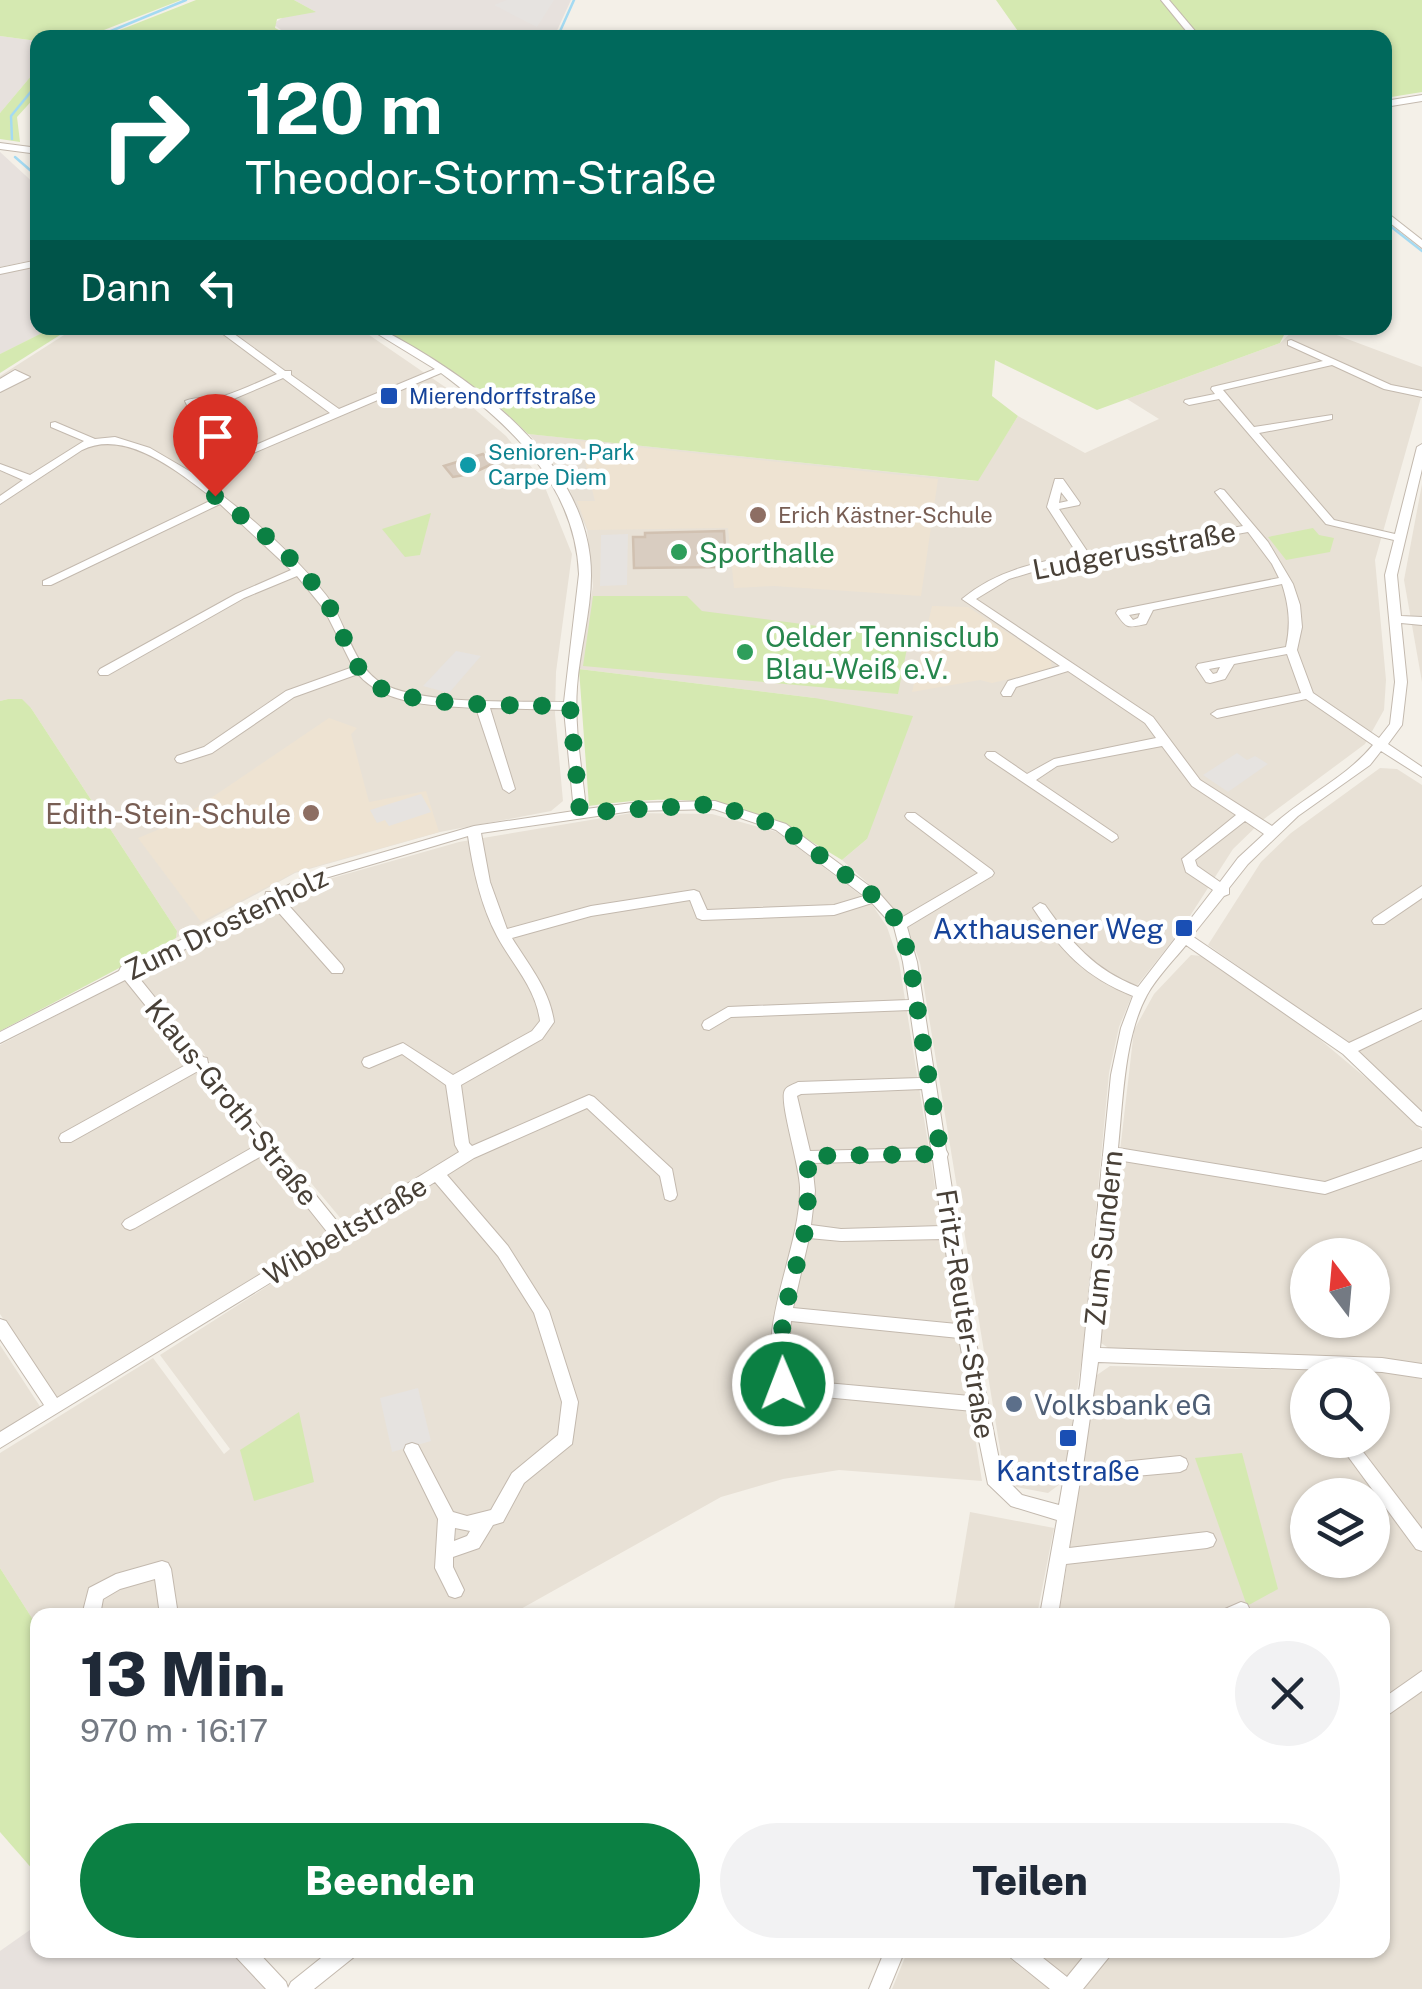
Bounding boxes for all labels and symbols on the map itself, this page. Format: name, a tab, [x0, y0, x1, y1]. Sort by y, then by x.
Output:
place label: Mierendorffstraße	[409, 383, 596, 409]
marker: Mierendorffstraße	[378, 385, 400, 407]
pin	[173, 394, 258, 497]
place label: Senioren-Park Carpe Diem	[488, 439, 635, 490]
marker: Senioren-Park Carpe Diem	[457, 454, 479, 476]
place label: Erich Kästner-Schule	[778, 502, 993, 528]
marker: Erich Kästner-Schule	[747, 504, 769, 526]
street label: Ludgerusstraße	[1030, 514, 1238, 586]
place label: Sporthalle	[699, 536, 835, 569]
marker: Sporthalle	[668, 541, 690, 563]
place label: Oelder Tennisclub Blau-Weiß e.V.	[765, 620, 999, 685]
marker: Oelder Tennisclub Blau-Weiß e.V.	[734, 641, 756, 663]
place label: Edith-Stein-Schule	[45, 797, 291, 830]
marker: Edith-Stein-Schule	[300, 802, 322, 824]
street label: Zum Drostenholz	[119, 860, 333, 986]
place label: Axthausener Weg	[933, 912, 1164, 945]
marker: Axthausener Weg	[1173, 917, 1195, 939]
street label: Klaus-Groth-Straße	[139, 992, 325, 1212]
street label: Zum Sundern	[1077, 1149, 1129, 1327]
street label: Wibbeltstraße	[257, 1168, 433, 1292]
street label: Fritz-Reuter-Straße	[930, 1187, 1002, 1441]
north arrow	[1290, 1238, 1390, 1338]
position arrow	[731, 1332, 835, 1436]
place label: Volksbank eG	[1034, 1388, 1212, 1421]
marker: Volksbank eG	[1003, 1393, 1025, 1415]
marker: Kantstraße	[1057, 1427, 1079, 1449]
place label: Kantstraße	[996, 1454, 1140, 1487]

